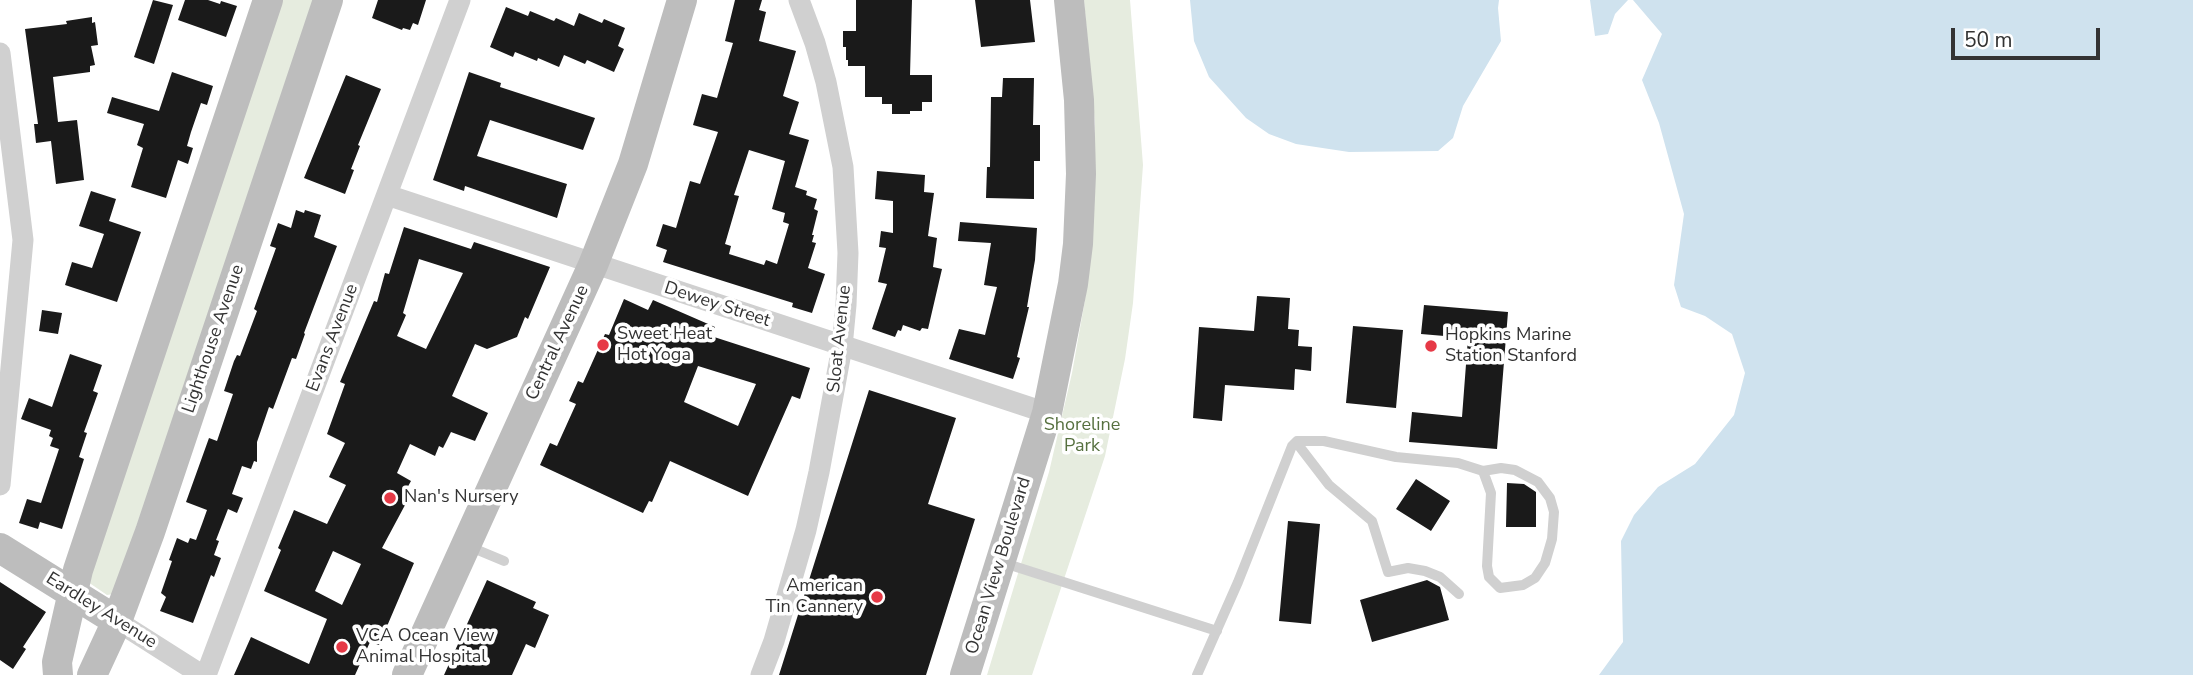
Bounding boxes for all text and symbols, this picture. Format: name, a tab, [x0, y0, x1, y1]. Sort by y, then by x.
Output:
scale bar	[1955, 14, 2104, 58]
text: 50 m	[1964, 26, 2013, 54]
street label: Lighthouse Avenue	[178, 262, 250, 416]
street label: Dewey Street	[661, 278, 773, 332]
street label: Evans Avenue	[303, 281, 363, 395]
street label: Central Avenue	[522, 282, 594, 404]
street label: Sloat Avenue	[824, 284, 856, 394]
place label: Sweet Heat Hot Yoga	[617, 324, 712, 366]
place label: Hopkins Marine Station Stanford	[1445, 325, 1577, 368]
marker: Sweet Heat Hot Yoga	[595, 337, 611, 353]
marker: Hopkins Marine Station Stanford	[1423, 338, 1439, 354]
park label: Shoreline Park	[1044, 415, 1120, 458]
street label: Ocean View Boulevard	[962, 475, 1036, 657]
place label: Nan's Nursery	[404, 487, 519, 509]
marker: Nan's Nursery	[382, 490, 398, 506]
street label: Eardley Avenue	[42, 568, 160, 654]
place label: American Tin Cannery	[766, 576, 863, 618]
marker: American Tin Cannery	[869, 589, 885, 605]
place label: VCA Ocean View Animal Hospital	[356, 626, 495, 668]
marker: VCA Ocean View Animal Hospital	[334, 639, 350, 655]

